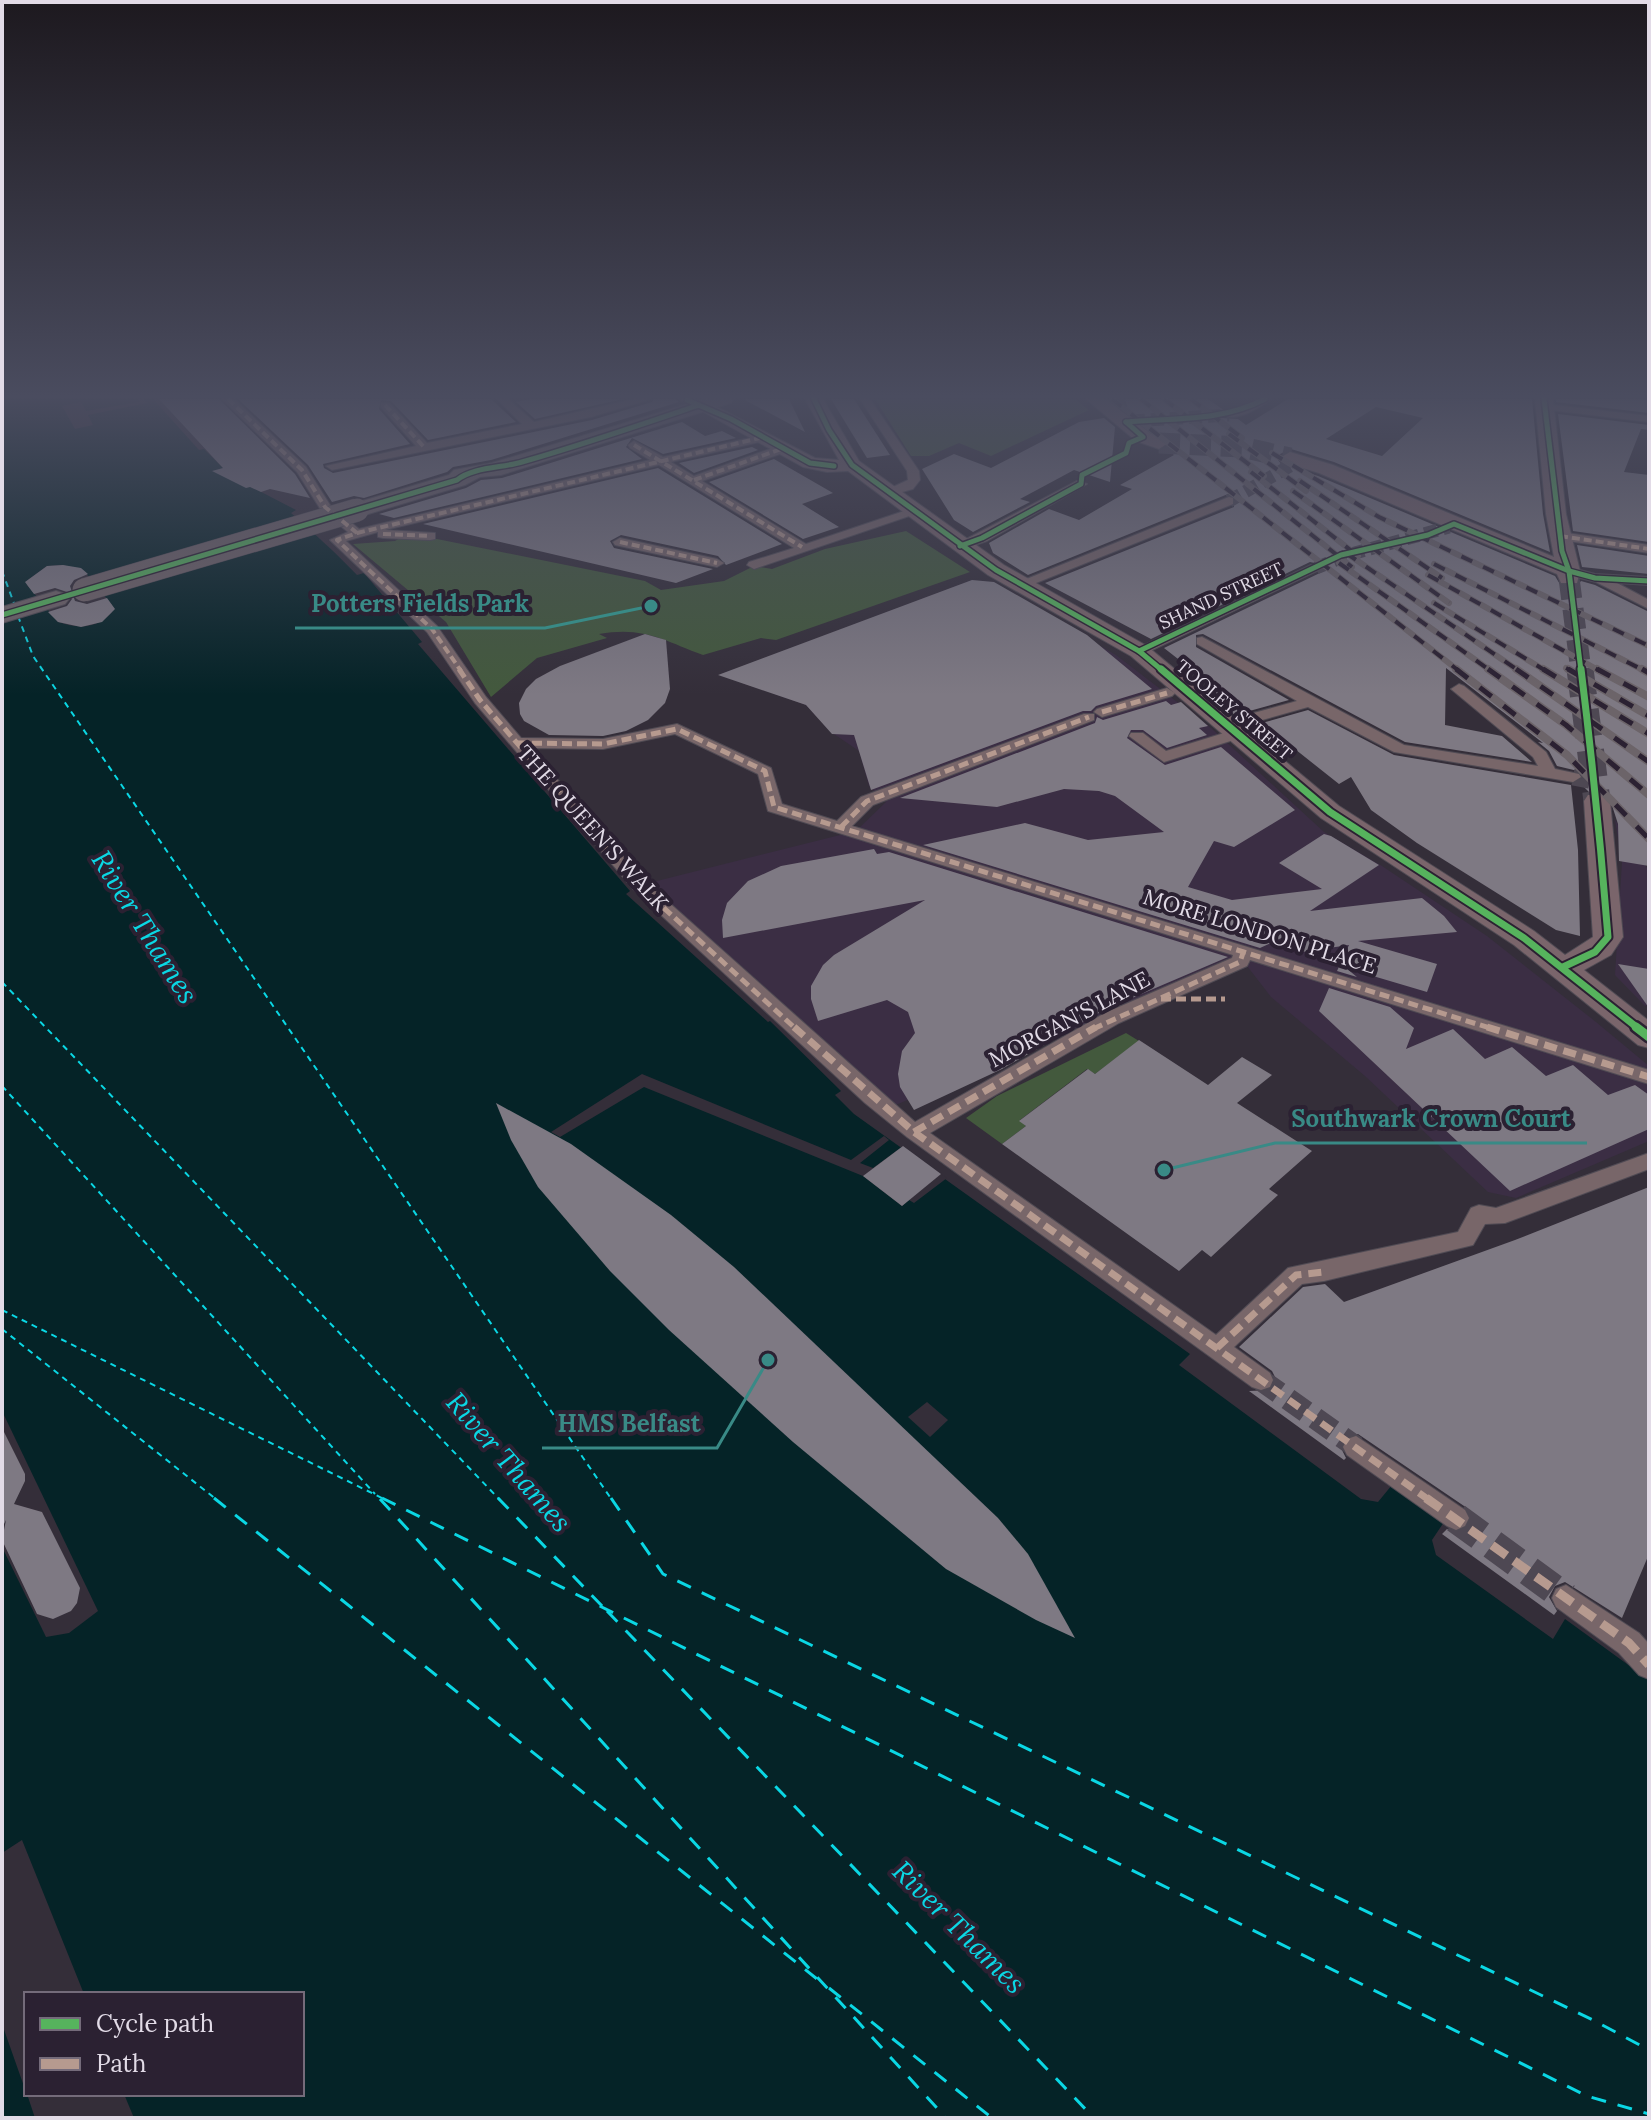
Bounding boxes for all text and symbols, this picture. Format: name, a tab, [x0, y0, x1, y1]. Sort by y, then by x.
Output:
street label: SHAND STREET	[1155, 557, 1287, 634]
callout: Potters Fields Park	[295, 580, 545, 628]
text: Potters Fields Park	[311, 588, 529, 619]
street label: TOOLEY STREET	[1172, 654, 1297, 765]
street label: THE QUEEN'S WALK	[511, 739, 675, 917]
water label: River Thames	[84, 844, 206, 1010]
street label: MORE LONDON PLACE	[1140, 882, 1380, 980]
street label: MORGAN'S LANE	[984, 965, 1154, 1073]
callout: Southwark Crown Court	[1275, 1095, 1587, 1143]
text: Southwark Crown Court	[1291, 1103, 1572, 1134]
water label: River Thames	[438, 1385, 580, 1539]
callout: HMS Belfast	[542, 1400, 717, 1448]
text: HMS Belfast	[557, 1408, 702, 1439]
water label: River Thames	[885, 1853, 1033, 2001]
legend	[24, 1992, 304, 2096]
text: Cycle path	[96, 2008, 214, 2039]
text: Path	[96, 2048, 146, 2079]

